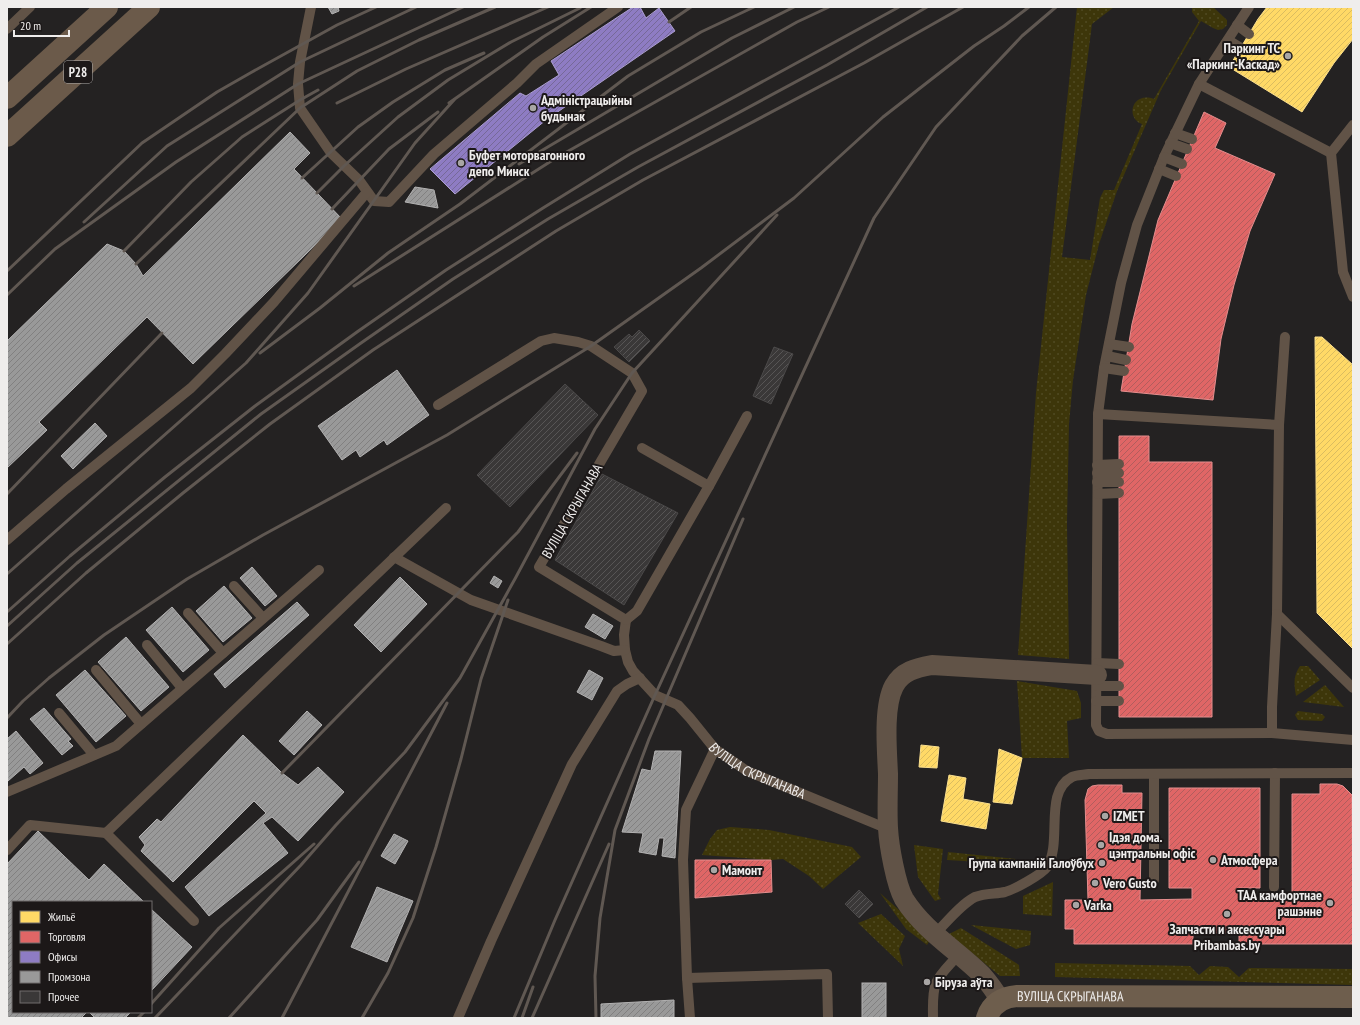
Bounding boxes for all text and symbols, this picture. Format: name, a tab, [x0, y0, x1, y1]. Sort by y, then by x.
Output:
scale bar	[14, 12, 69, 38]
text: 20 m	[20, 18, 41, 33]
place label: Паркинг ТС «Паркинг-Каскад»	[1187, 39, 1281, 73]
marker: Паркинг ТС «Паркинг-Каскад»	[1283, 51, 1293, 61]
road number: Р28	[64, 61, 92, 83]
place label: Адміністрацыйны будынак	[540, 91, 632, 125]
marker: Адміністрацыйны будынак	[528, 103, 538, 113]
place label: Буфет моторвагонного депо Минск	[468, 146, 585, 180]
marker: Буфет моторвагонного депо Минск	[456, 158, 466, 168]
street label: ВУЛІЦА СКРЫГАНАВА	[538, 460, 607, 562]
street label: ВУЛІЦА СКРЫГАНАВА	[705, 739, 808, 803]
place label: IZMET	[1113, 807, 1145, 825]
marker: IZMET	[1100, 811, 1110, 821]
place label: Ідэя дома. цэнтральны офіс	[1109, 828, 1196, 862]
marker: Ідэя дома. цэнтральны офіс	[1096, 840, 1106, 850]
place label: Атмосфера	[1220, 851, 1278, 869]
place label: Група кампаній Галоўбух	[968, 854, 1095, 872]
marker: Атмосфера	[1208, 855, 1218, 865]
marker: Група кампаній Галоўбух	[1097, 858, 1107, 868]
place label: Мамонт	[722, 861, 762, 879]
marker: Мамонт	[709, 865, 719, 875]
place label: Vero Gusto	[1102, 874, 1157, 892]
marker: Vero Gusto	[1090, 878, 1100, 888]
place label: ТАА камфортнае рашэнне	[1237, 886, 1322, 920]
place label: Varka	[1083, 896, 1112, 914]
marker: ТАА камфортнае рашэнне	[1325, 898, 1335, 908]
marker: Varka	[1071, 900, 1081, 910]
legend	[12, 901, 152, 1013]
text: Жильё	[47, 909, 75, 924]
marker: Запчасти и аксессуары Pribambas.by	[1222, 909, 1232, 919]
place label: Запчасти и аксессуары Pribambas.by	[1169, 920, 1285, 954]
text: Торговля	[48, 929, 86, 944]
text: Офисы	[48, 949, 77, 964]
text: Промзона	[48, 969, 91, 984]
place label: Біруза аўта	[935, 973, 993, 991]
marker: Біруза аўта	[922, 977, 932, 987]
street label: ВУЛІЦА СКРЫГАНАВА	[1017, 987, 1124, 1005]
text: Прочее	[48, 989, 79, 1004]

